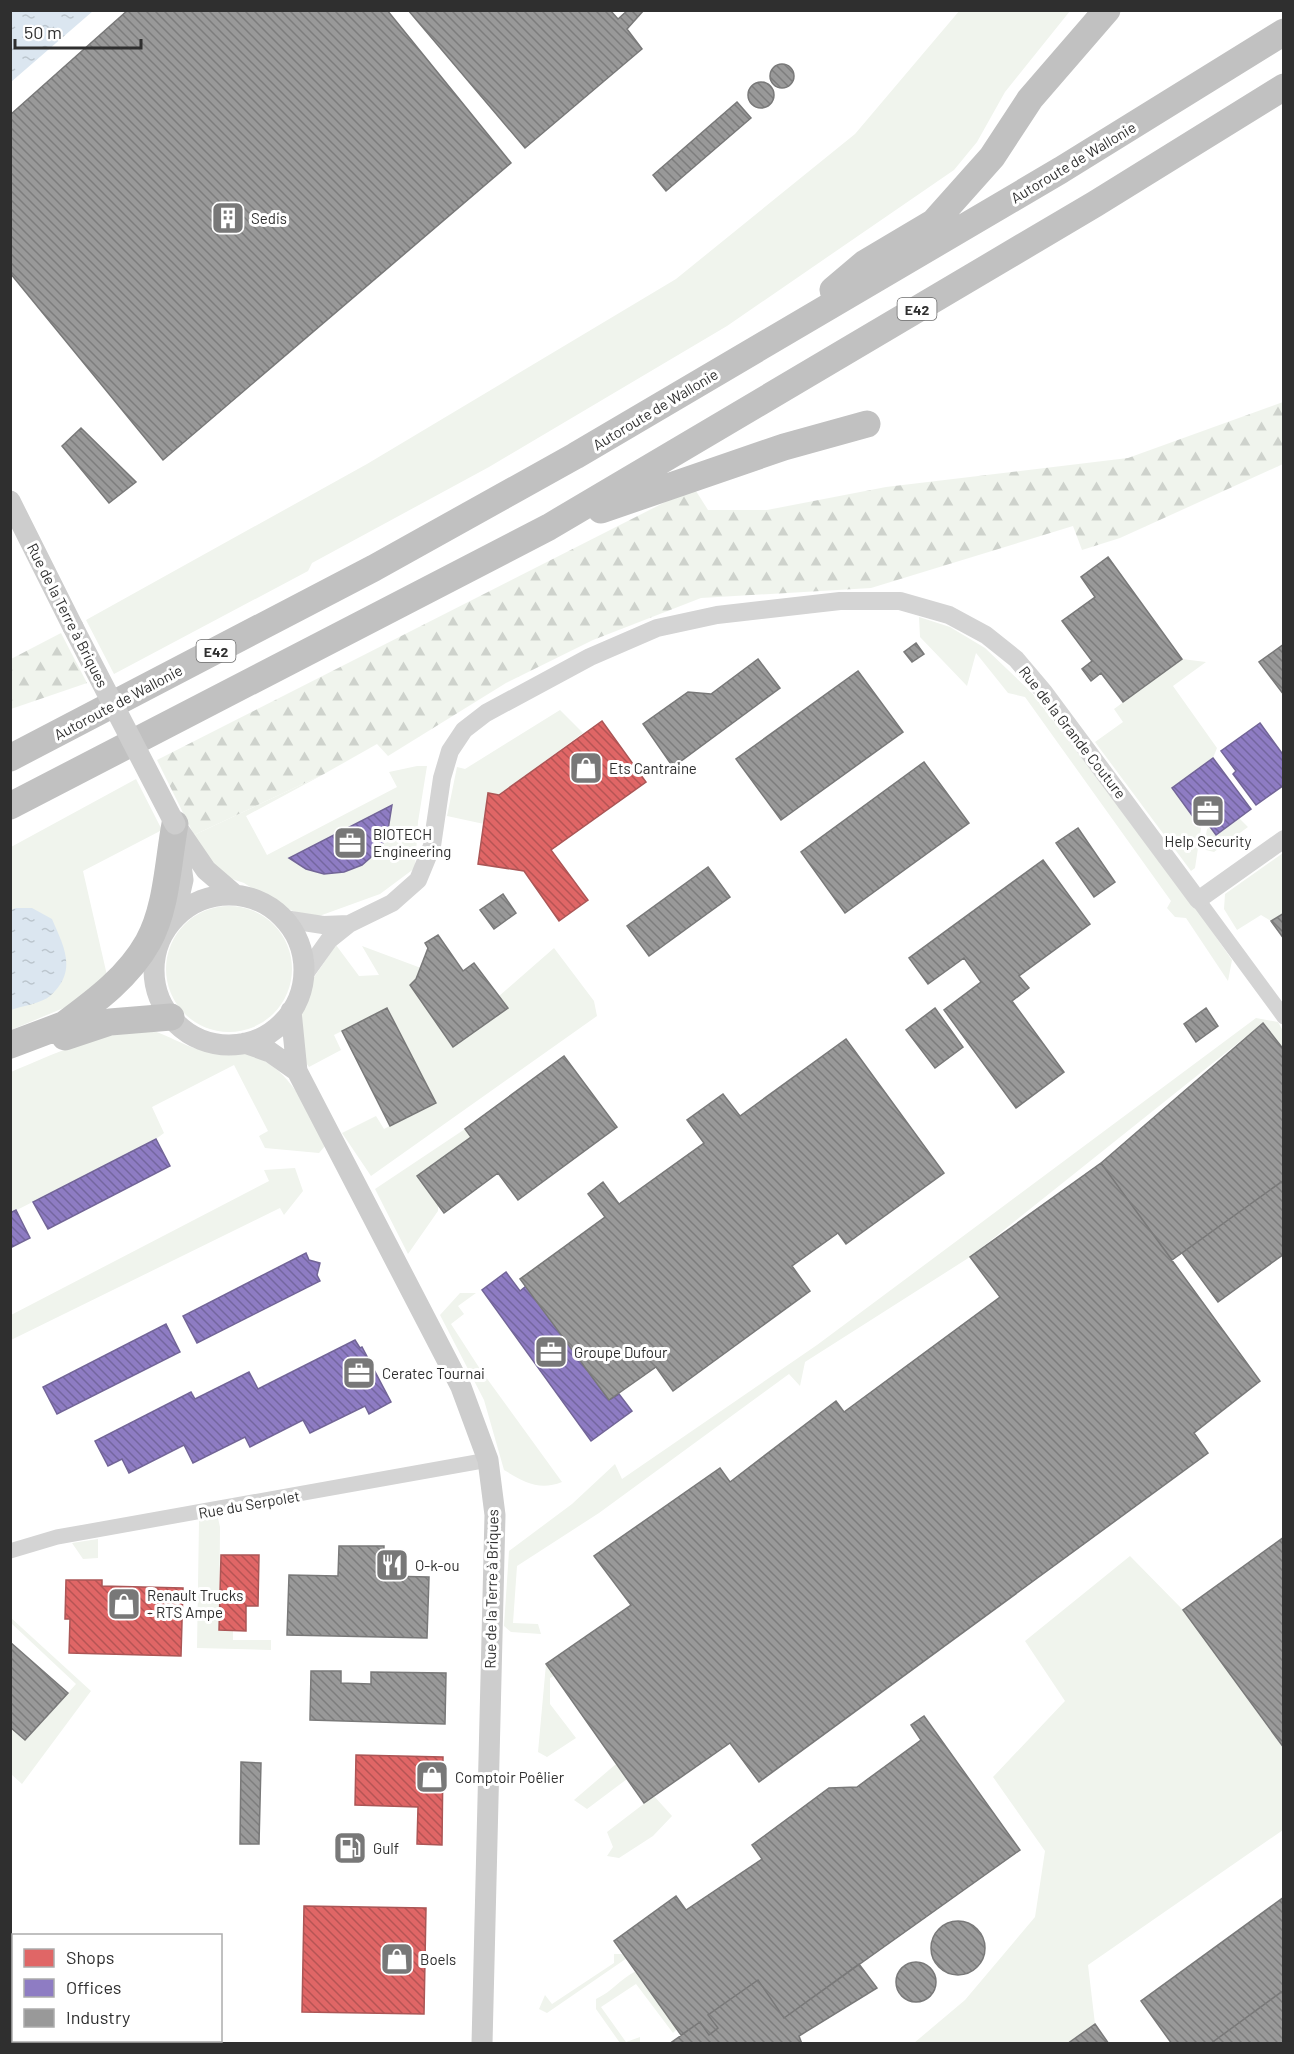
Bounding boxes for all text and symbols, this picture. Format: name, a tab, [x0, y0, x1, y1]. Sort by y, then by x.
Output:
scale bar	[15, 12, 141, 50]
text: 50 m	[24, 21, 62, 43]
street label: Autoroute de Wallonie	[1007, 118, 1139, 206]
building icon: Sedis	[210, 200, 246, 236]
place label: Sedis	[251, 209, 287, 227]
road number: E42	[898, 298, 936, 320]
street label: Autoroute de Wallonie	[589, 365, 721, 453]
street label: Rue de la Terre à Briques	[24, 540, 112, 690]
road number: E42	[196, 640, 236, 662]
street label: Autoroute de Wallonie	[51, 661, 185, 743]
street label: Rue de la Grande Couture	[1016, 662, 1130, 802]
shop icon: Ets Cantraine	[568, 750, 604, 786]
place label: Ets Cantraine	[609, 759, 697, 777]
office icon: Help Security	[1190, 793, 1226, 829]
office icon: BIOTECH Engineering	[332, 825, 368, 861]
place label: BIOTECH Engineering	[373, 825, 451, 860]
place label: Help Security	[1165, 832, 1251, 850]
office icon: Groupe Dufour	[533, 1334, 569, 1370]
place label: Groupe Dufour	[574, 1343, 668, 1361]
office icon: Ceratec Tournai	[341, 1355, 377, 1391]
place label: Ceratec Tournai	[382, 1364, 485, 1382]
street label: Rue du Serpolet	[197, 1486, 301, 1522]
street label: Rue de la Terre à Briques	[481, 1509, 501, 1669]
restaurant icon: O-k-ou	[374, 1547, 410, 1583]
place label: O-k-ou	[415, 1556, 460, 1574]
shop icon: Renault Trucks - RTS Ampe	[106, 1586, 142, 1622]
place label: Renault Trucks - RTS Ampe	[147, 1586, 244, 1621]
shop icon: Comptoir Poêlier	[414, 1759, 450, 1795]
place label: Comptoir Poêlier	[455, 1768, 565, 1786]
fuel station icon: Gulf	[332, 1830, 368, 1866]
place label: Gulf	[373, 1839, 399, 1857]
legend	[12, 1934, 222, 2042]
shop icon: Boels	[379, 1941, 415, 1977]
text: Shops	[66, 1946, 115, 1968]
place label: Boels	[420, 1950, 456, 1968]
text: Offices	[66, 1976, 122, 1998]
text: Industry	[66, 2006, 130, 2028]

